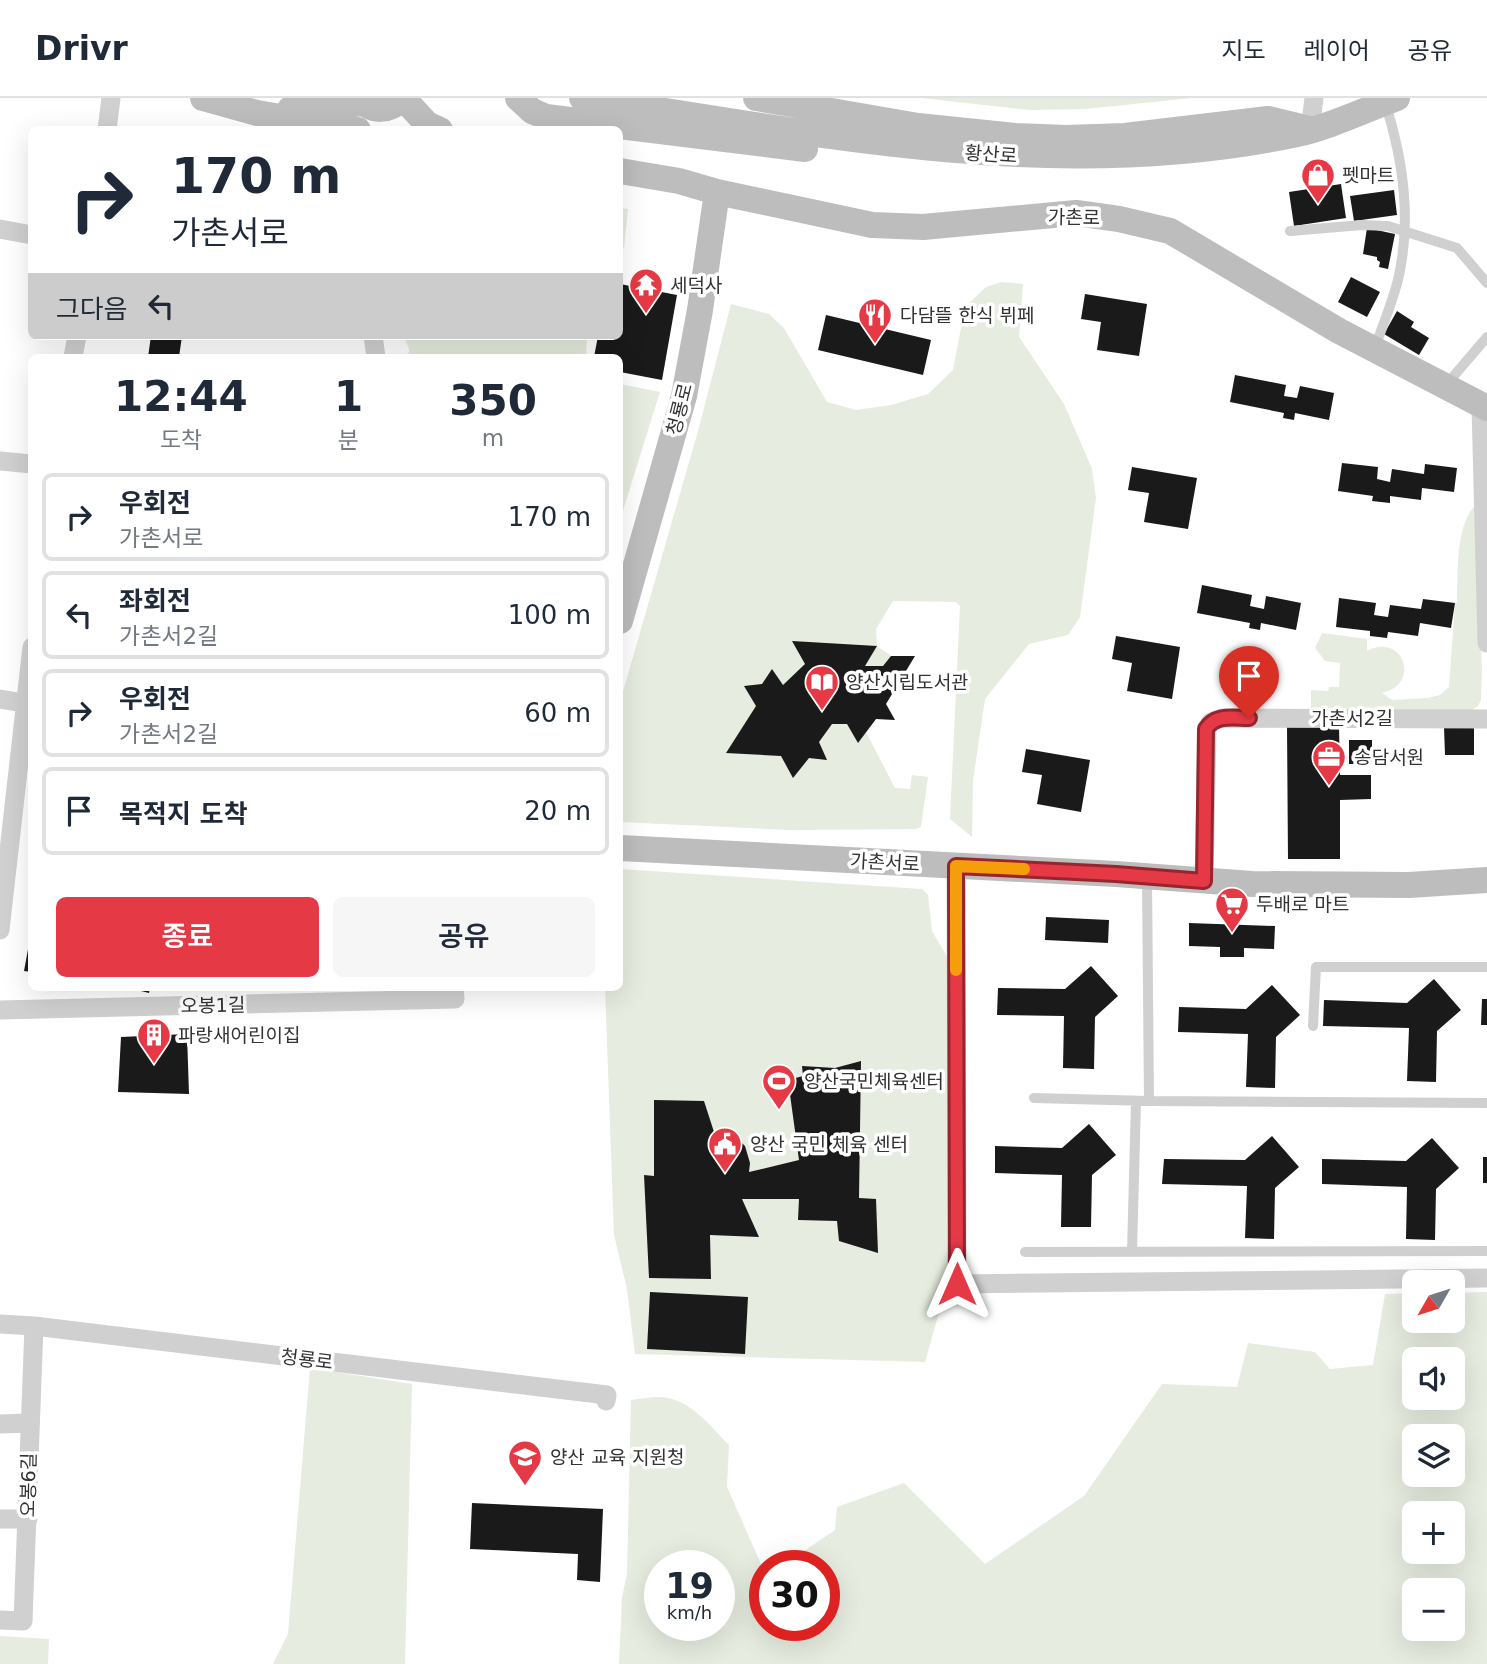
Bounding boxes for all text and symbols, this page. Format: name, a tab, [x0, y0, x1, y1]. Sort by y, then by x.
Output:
text: Drivr	[35, 29, 128, 68]
text: 지도	[1221, 37, 1266, 65]
text: 레이어	[1304, 37, 1370, 65]
text: 공유	[1408, 37, 1452, 65]
street label: 황산로	[964, 141, 1018, 167]
text: 170 m	[171, 148, 341, 205]
icon: right	[56, 154, 147, 245]
shop icon: 펫마트	[1299, 156, 1337, 205]
place label: 펫마트	[1342, 164, 1394, 186]
street label: 가촌로	[1048, 206, 1100, 228]
text: 가촌서로	[171, 214, 289, 252]
temple icon: 세덕사	[627, 266, 665, 315]
place label: 세덕사	[670, 274, 722, 296]
icon: left	[142, 287, 180, 325]
text: 그다음	[56, 294, 128, 324]
restaurant icon: 다담뜰 한식 뷔페	[856, 296, 894, 345]
place label: 다담뜰 한식 뷔페	[900, 304, 1034, 326]
text: 12:44	[114, 372, 248, 421]
text: 1	[334, 372, 363, 421]
text: 350	[449, 376, 537, 425]
street label: 청룡로	[662, 381, 696, 437]
text: m	[482, 425, 504, 451]
text: 도착	[160, 427, 202, 453]
text: 분	[338, 427, 359, 453]
text: 우회전	[119, 488, 191, 518]
icon: right	[60, 498, 98, 536]
text: 170 m	[508, 502, 591, 532]
text: 가촌서로	[119, 525, 204, 551]
text: 좌회전	[119, 586, 191, 616]
icon: left	[60, 596, 98, 634]
text: 100 m	[508, 600, 591, 630]
text: 가촌서2길	[119, 623, 218, 649]
pin	[1219, 646, 1279, 718]
icon: arrive	[1230, 657, 1268, 695]
library icon: 양산시립도서관	[803, 663, 841, 712]
place label: 양산시립도서관	[846, 671, 968, 693]
text: 우회전	[119, 684, 191, 714]
icon: right	[60, 694, 98, 732]
text: 60 m	[524, 698, 591, 728]
street label: 가촌서2길	[1311, 707, 1393, 729]
text: 가촌서2길	[119, 721, 218, 747]
office icon: 송담서원	[1310, 738, 1348, 787]
place label: 송담서원	[1354, 746, 1424, 768]
icon: arrive	[60, 792, 98, 830]
text: 20 m	[524, 796, 591, 826]
text: 목적지 도착	[119, 799, 248, 829]
street label: 가촌서로	[850, 849, 920, 875]
supermarket icon: 두배로 마트	[1213, 885, 1251, 934]
place label: 두배로 마트	[1256, 893, 1349, 915]
button: 종료	[56, 897, 319, 977]
button: 공유	[333, 897, 595, 977]
street label: 오봉1길	[181, 993, 245, 1017]
building icon: 파랑새어린이집	[135, 1016, 173, 1065]
place label: 파랑새어린이집	[178, 1024, 300, 1046]
sports icon: 양산국민체육센터	[760, 1062, 798, 1111]
place label: 양산국민체육센터	[804, 1070, 944, 1092]
public building icon: 양산 국민 체육 센터	[706, 1125, 744, 1174]
place label: 양산 국민 체육 센터	[750, 1133, 908, 1155]
position arrow	[920, 1247, 994, 1321]
north arrow	[1402, 1270, 1465, 1334]
map controls	[1402, 1270, 1465, 1641]
street label: 청룡로	[280, 1345, 334, 1373]
button: sound	[1402, 1347, 1465, 1410]
button: layers	[1402, 1424, 1465, 1487]
school or university icon: 양산 교육 지원청	[506, 1438, 544, 1487]
place label: 양산 교육 지원청	[550, 1446, 684, 1468]
street label: 오봉6길	[16, 1453, 40, 1517]
button: +	[1402, 1501, 1465, 1564]
speed limit sign: 30	[749, 1550, 840, 1641]
text: 19	[665, 1566, 714, 1606]
button: −	[1402, 1578, 1465, 1641]
text: km/h	[667, 1602, 712, 1623]

